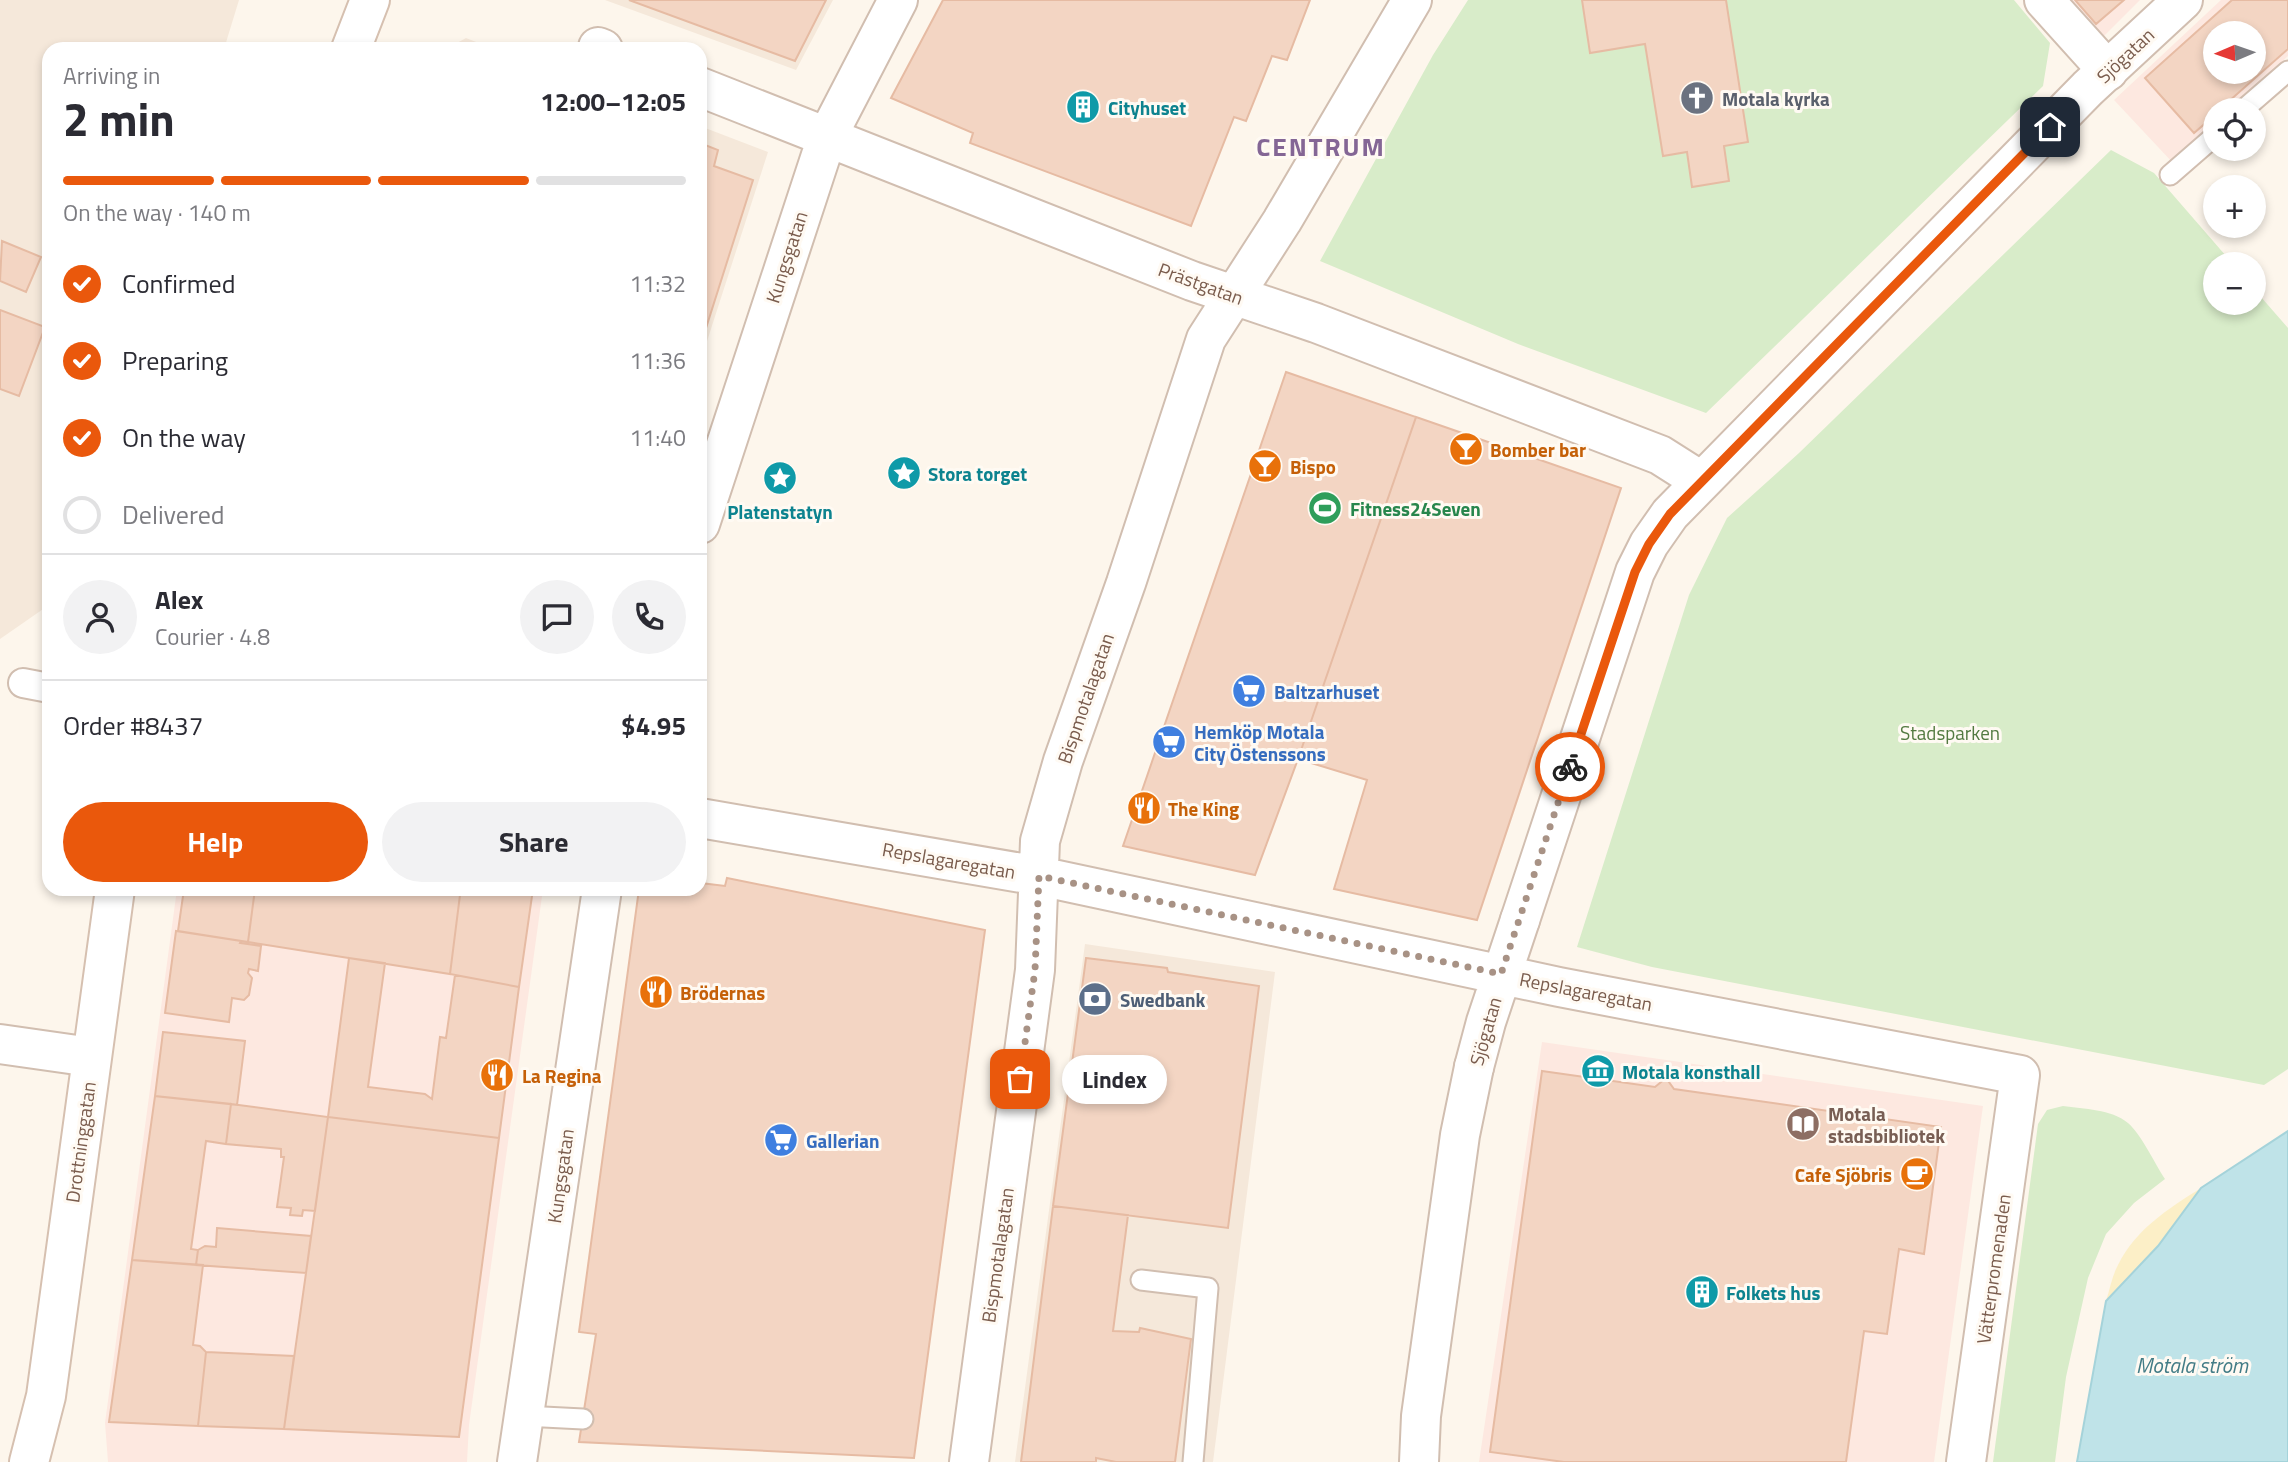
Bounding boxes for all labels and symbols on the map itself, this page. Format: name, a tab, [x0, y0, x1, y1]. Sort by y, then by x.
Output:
street label: Sjögatan	[2089, 20, 2161, 90]
north arrow	[2203, 21, 2266, 84]
church icon: Motala kyrka	[1678, 79, 1716, 117]
place label: Motala kyrka	[1722, 84, 1830, 113]
building icon: Cityhuset	[1064, 88, 1102, 126]
place label: Cityhuset	[1108, 93, 1186, 122]
pin	[2020, 97, 2080, 157]
district label: CENTRUM	[1256, 127, 1386, 166]
street label: Kungsgatan	[758, 207, 814, 307]
street label: Prästgatan	[1154, 254, 1248, 312]
bar icon: Bomber bar	[1447, 430, 1485, 468]
place label: Bomber bar	[1490, 435, 1586, 464]
bar icon: Bispo	[1246, 447, 1284, 485]
place label: Bispo	[1290, 452, 1336, 481]
place icon: Stora torget	[885, 454, 923, 492]
place icon: Platenstatyn	[761, 459, 799, 497]
place label: Stora torget	[928, 459, 1027, 488]
sports icon: Fitness24Seven	[1306, 489, 1344, 527]
place label: Fitness24Seven	[1350, 494, 1481, 523]
place label: Platenstatyn	[727, 497, 833, 526]
street label: Bispmotalagatan	[1049, 629, 1121, 767]
supermarket icon: Baltzarhuset	[1230, 672, 1268, 710]
place label: Baltzarhuset	[1274, 677, 1379, 706]
place label: Hemköp Motala City Östenssons	[1194, 717, 1326, 768]
park label: Stadsparken	[1900, 718, 2000, 747]
supermarket icon: Hemköp Motala City Östenssons	[1150, 723, 1188, 761]
courier	[1535, 732, 1605, 802]
restaurant icon: The King	[1125, 789, 1163, 827]
place label: The King	[1168, 794, 1239, 823]
street label: Repslagaregatan	[880, 834, 1018, 886]
street label: Repslagaregatan	[1517, 964, 1655, 1018]
restaurant icon: Brödernas	[637, 973, 675, 1011]
place label: Brödernas	[680, 978, 765, 1007]
bank icon: Swedbank	[1076, 980, 1114, 1018]
place label: Swedbank	[1120, 985, 1206, 1014]
street label: Sjögatan	[1461, 993, 1509, 1069]
pin	[990, 1049, 1050, 1109]
museum icon: Motala konsthall	[1579, 1052, 1617, 1090]
callout: Lindex	[1062, 1054, 1167, 1104]
restaurant icon: La Regina	[478, 1056, 516, 1094]
place label: Motala konsthall	[1622, 1057, 1761, 1086]
place label: La Regina	[522, 1061, 602, 1090]
street label: Drottninggatan	[57, 1080, 103, 1204]
place label: Motala stadsbibliotek	[1828, 1099, 1945, 1150]
library icon: Motala stadsbibliotek	[1784, 1105, 1822, 1143]
supermarket icon: Gallerian	[762, 1121, 800, 1159]
place label: Gallerian	[806, 1126, 879, 1155]
street label: Kungsgatan	[539, 1127, 581, 1225]
cafe icon: Cafe Sjöbris	[1898, 1155, 1936, 1193]
place label: Cafe Sjöbris	[1795, 1160, 1892, 1189]
street label: Bispmotalagatan	[973, 1185, 1021, 1325]
street label: Vätterpromenaden	[1968, 1192, 2018, 1346]
building icon: Folkets hus	[1683, 1273, 1721, 1311]
place label: Folkets hus	[1726, 1278, 1820, 1307]
water label: Motala ström	[2136, 1349, 2249, 1381]

